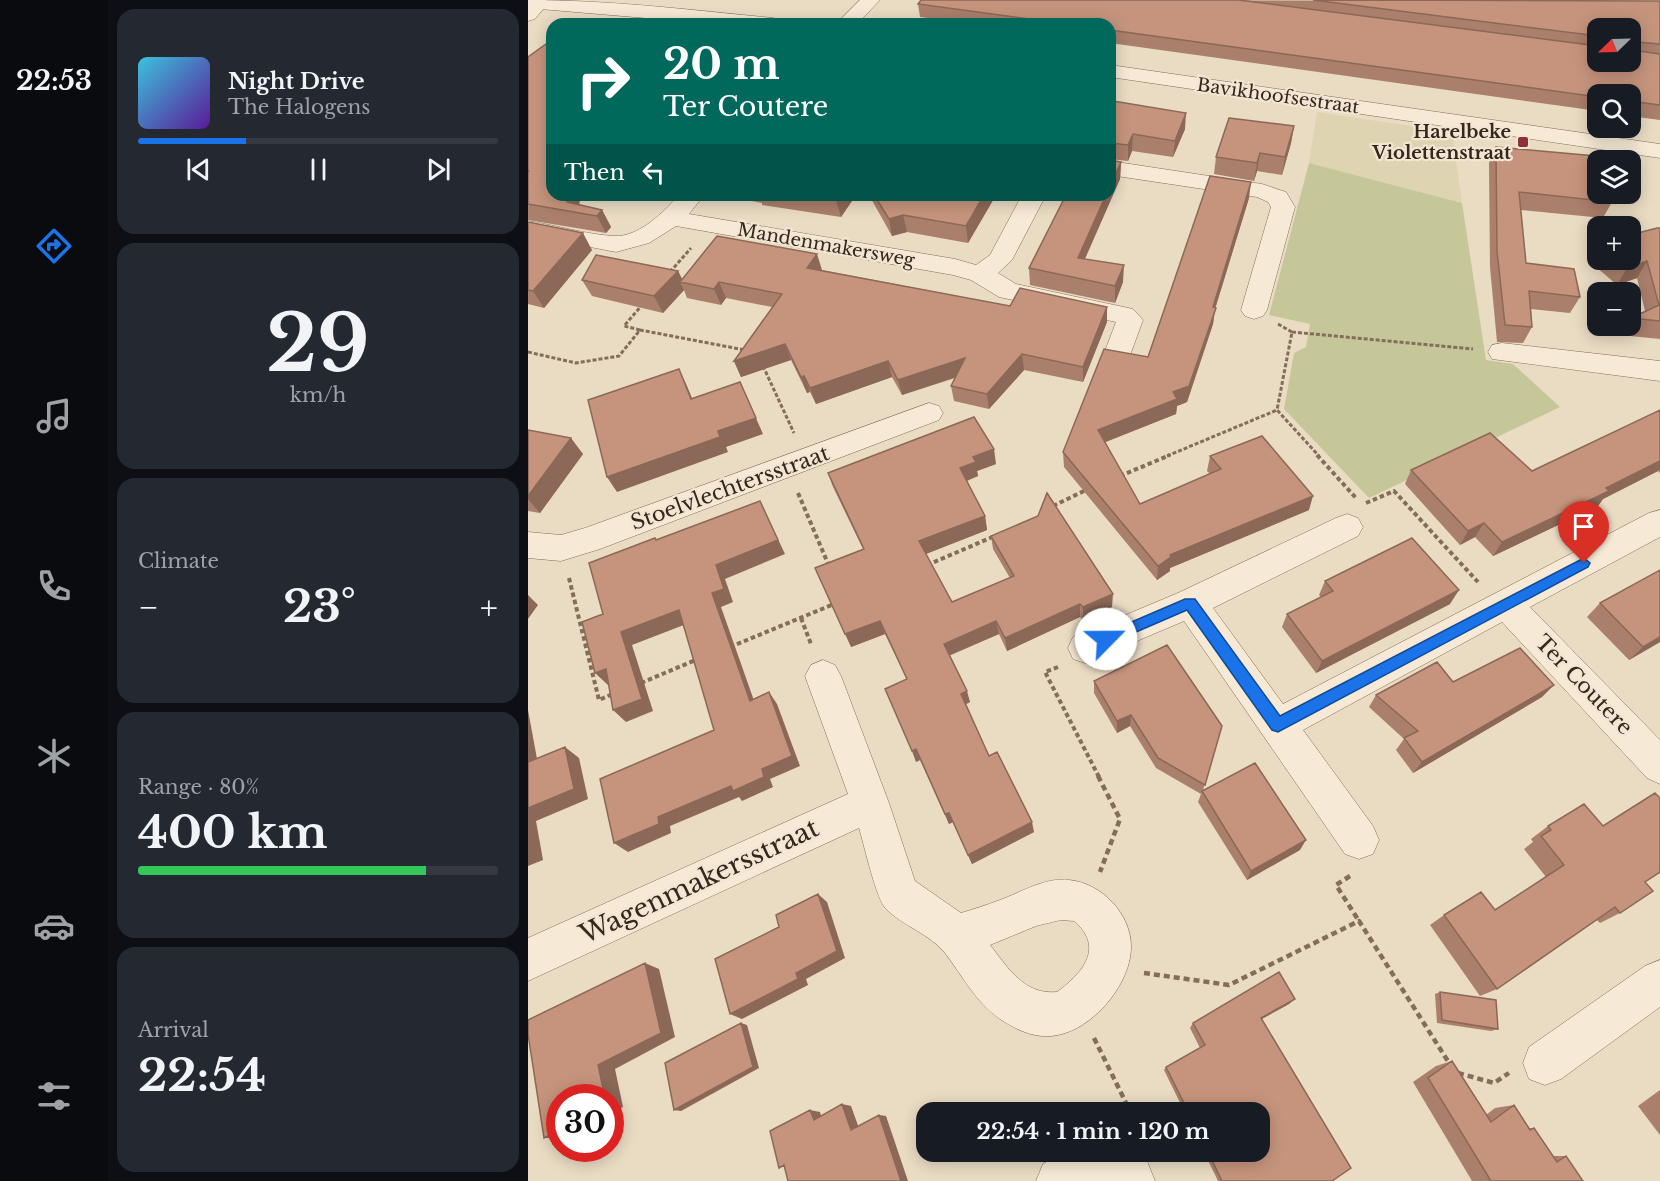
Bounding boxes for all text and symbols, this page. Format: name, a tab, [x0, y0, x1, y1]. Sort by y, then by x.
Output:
north arrow	[1587, 18, 1641, 72]
map controls	[1587, 18, 1641, 336]
text: 20 m	[663, 38, 780, 90]
icon: right	[564, 42, 642, 120]
text: 22:53	[16, 64, 92, 97]
text: Night Drive	[228, 68, 365, 95]
street label: Bavikhoofsestraat	[1195, 74, 1361, 118]
button: search	[1587, 84, 1641, 138]
text: Ter Coutere	[663, 90, 828, 123]
text: The Halogens	[228, 95, 370, 119]
place label: Harelbeke Violettenstraat	[1371, 121, 1511, 164]
marker: Harelbeke Violettenstraat	[1516, 135, 1530, 149]
button: layers	[1587, 150, 1641, 204]
icon: previous	[182, 153, 215, 186]
icon: pause	[302, 153, 335, 186]
icon: next	[422, 153, 455, 186]
icon: left	[637, 156, 670, 189]
text: Then	[564, 159, 625, 186]
button: +	[1587, 216, 1641, 270]
street label: Mandenmakersweg	[736, 219, 917, 271]
icon: directions	[33, 225, 75, 267]
button: −	[1587, 282, 1641, 336]
text: 29	[266, 295, 370, 392]
text: km/h	[290, 383, 346, 407]
icon: music	[33, 395, 75, 437]
street label: Stoelvlechtersstraat	[627, 440, 833, 536]
pin	[1558, 501, 1609, 563]
icon: arrive	[1567, 510, 1600, 543]
text: Climate	[138, 549, 219, 573]
icon: phone	[33, 565, 75, 607]
text: 23°	[283, 578, 356, 634]
text: −	[138, 587, 159, 628]
text: +	[480, 587, 498, 628]
position arrow	[1074, 607, 1138, 671]
street label: Ter Coutere	[1530, 630, 1638, 740]
icon: climate	[33, 735, 75, 777]
text: Range · 80%	[138, 775, 259, 799]
text: 400 km	[138, 804, 327, 860]
street label: Wagenmakersstraat	[573, 811, 824, 951]
icon: car	[33, 905, 75, 947]
text: Arrival	[138, 1018, 209, 1042]
text: 22:54	[138, 1047, 266, 1103]
icon: filters	[33, 1075, 75, 1117]
speed limit sign: 30	[546, 1084, 624, 1162]
text: 22:54 · 1 min · 120 m	[977, 1118, 1209, 1145]

